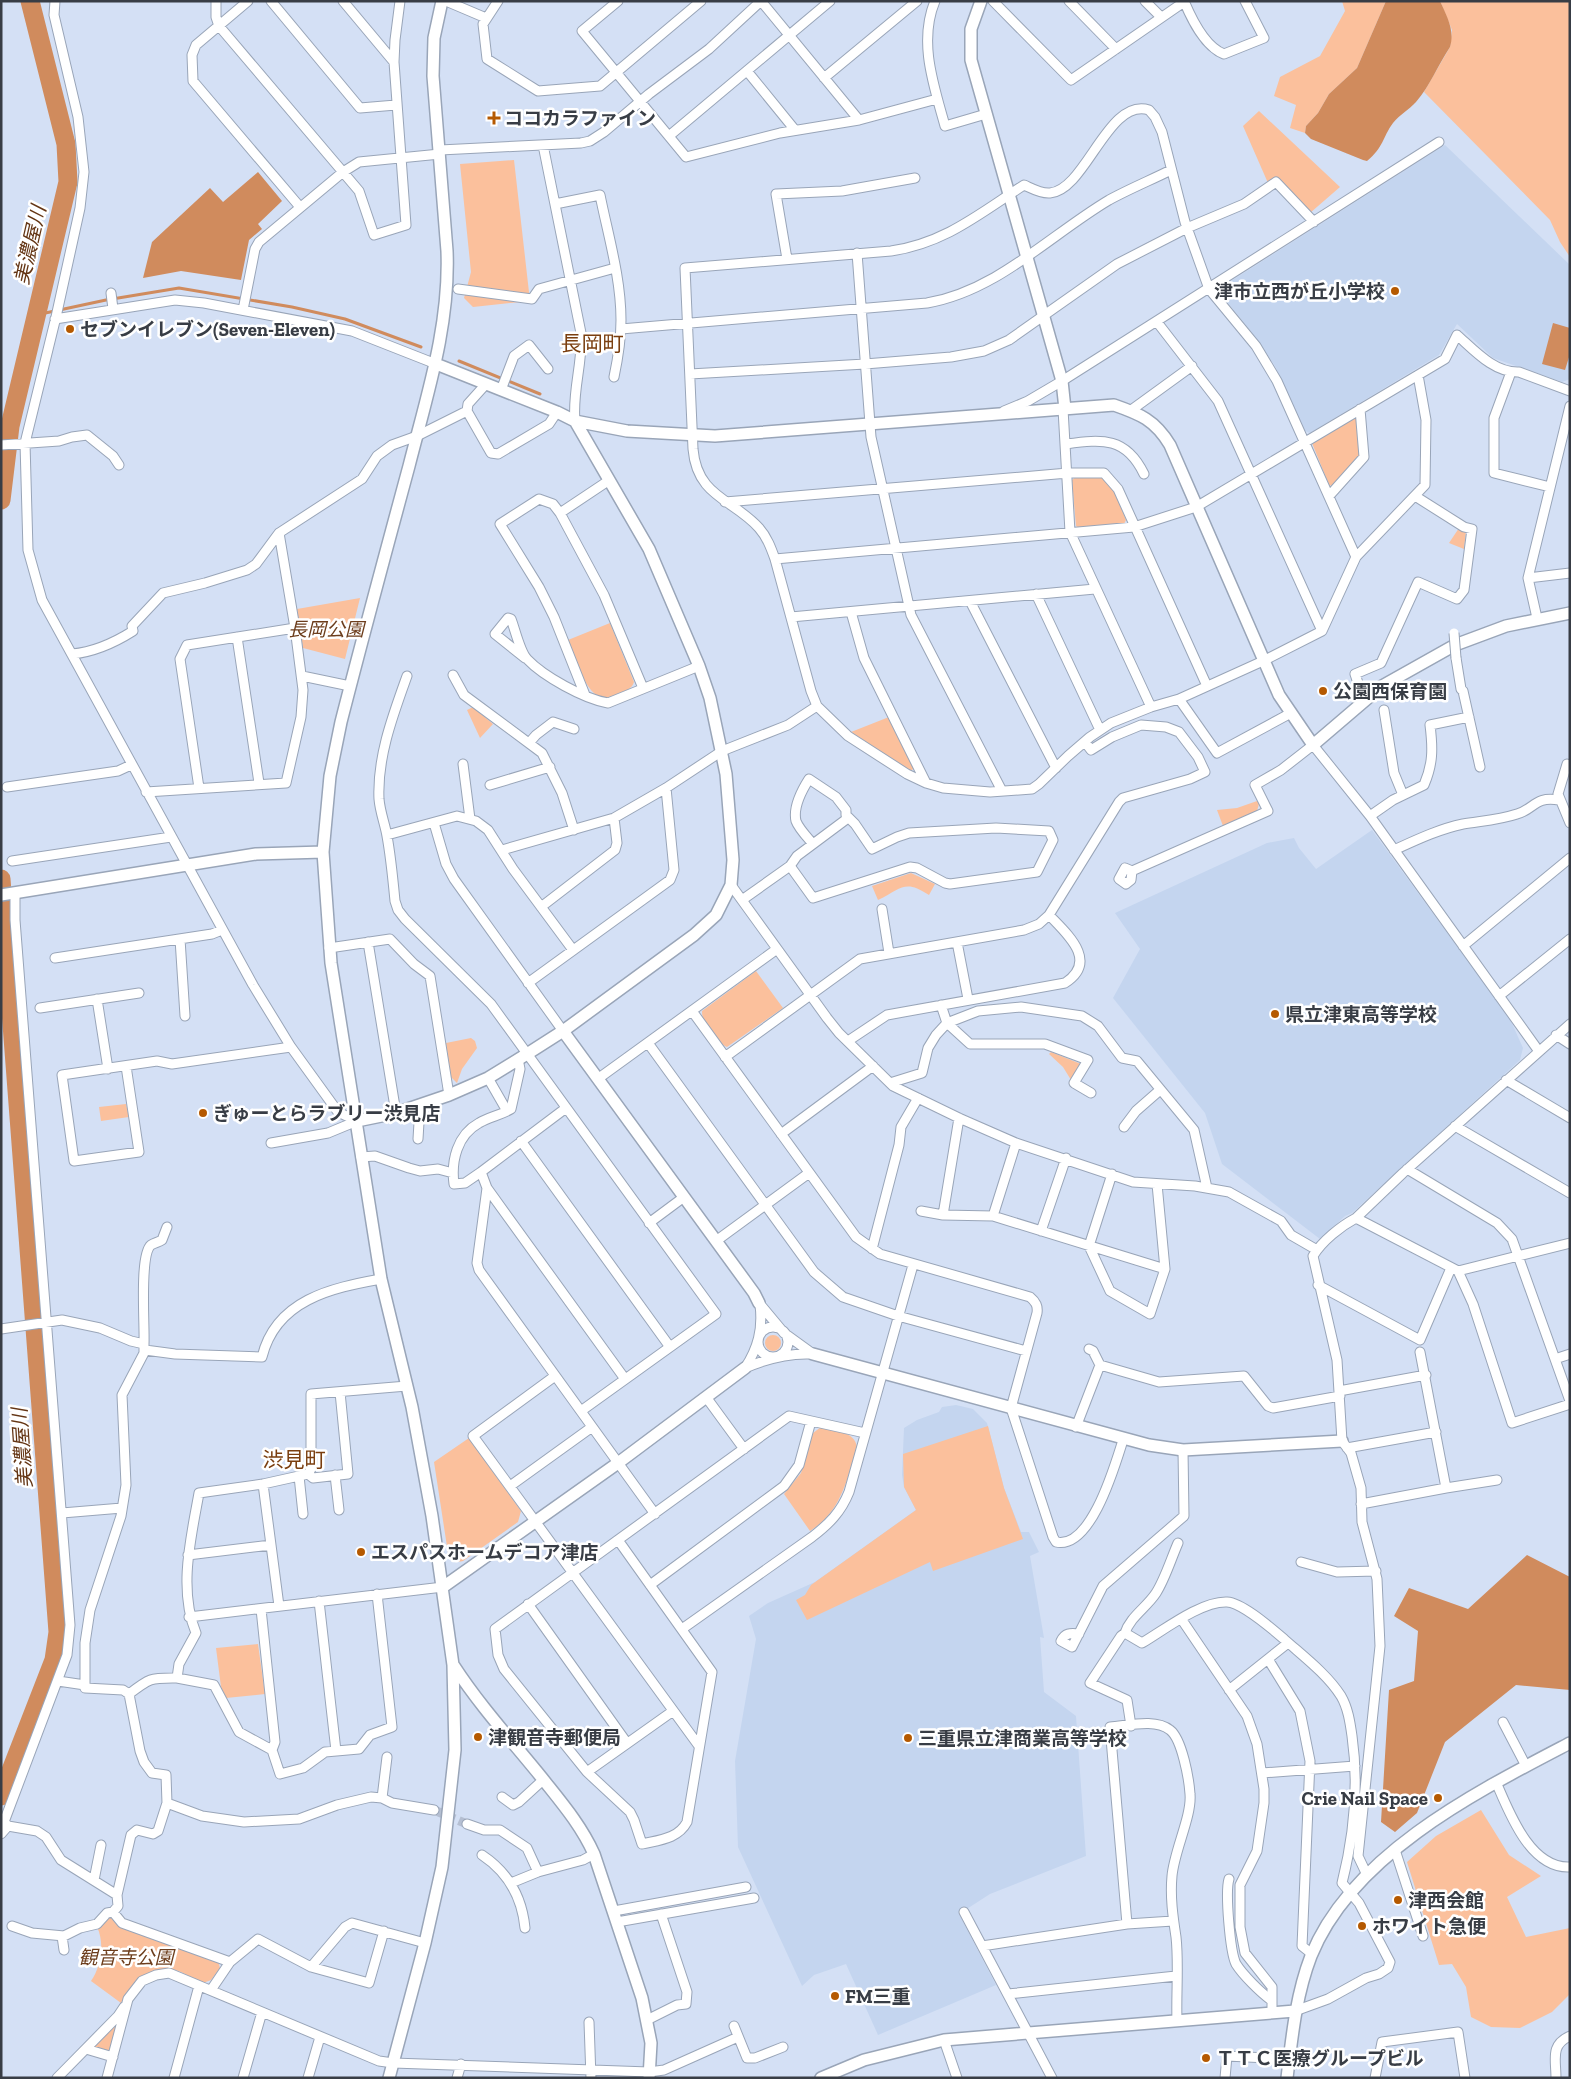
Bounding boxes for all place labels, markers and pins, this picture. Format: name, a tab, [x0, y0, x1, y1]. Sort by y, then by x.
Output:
place label: ココカラファイン	[504, 107, 656, 130]
marker: ココカラファイン	[488, 112, 500, 124]
place label: 津市立西が丘小学校	[1214, 280, 1385, 303]
marker: 津市立西が丘小学校	[1389, 285, 1401, 297]
place label: セブンイレブン(Seven-Eleven)	[80, 318, 335, 341]
marker: セブンイレブン(Seven-Eleven)	[64, 323, 76, 335]
place label: 公園西保育園	[1333, 680, 1447, 703]
marker: 公園西保育園	[1317, 685, 1329, 697]
place label: 県立津東高等学校	[1285, 1003, 1437, 1026]
marker: 県立津東高等学校	[1269, 1008, 1281, 1020]
place label: ぎゅーとらラブリー渋見店	[213, 1102, 440, 1125]
marker: ぎゅーとらラブリー渋見店	[197, 1107, 209, 1119]
place label: エスパスホームデコア津店	[371, 1541, 598, 1564]
marker: エスパスホームデコア津店	[355, 1546, 367, 1558]
place label: 津観音寺郵便局	[488, 1726, 621, 1749]
place label: 三重県立津商業高等学校	[918, 1727, 1127, 1750]
marker: 津観音寺郵便局	[472, 1731, 484, 1743]
marker: 三重県立津商業高等学校	[902, 1732, 914, 1744]
place label: Crie Nail Space	[1302, 1787, 1428, 1810]
marker: Crie Nail Space	[1432, 1792, 1444, 1804]
place label: 津西会館	[1408, 1889, 1484, 1912]
marker: 津西会館	[1392, 1894, 1404, 1906]
place label: ホワイト急便	[1372, 1915, 1486, 1938]
marker: ホワイト急便	[1356, 1920, 1368, 1932]
place label: FM三重	[845, 1985, 911, 2008]
marker: FM三重	[829, 1990, 841, 2002]
place label: ＴＴＣ医療グループビル	[1216, 2047, 1424, 2070]
marker: ＴＴＣ医療グループビル	[1200, 2052, 1212, 2064]

